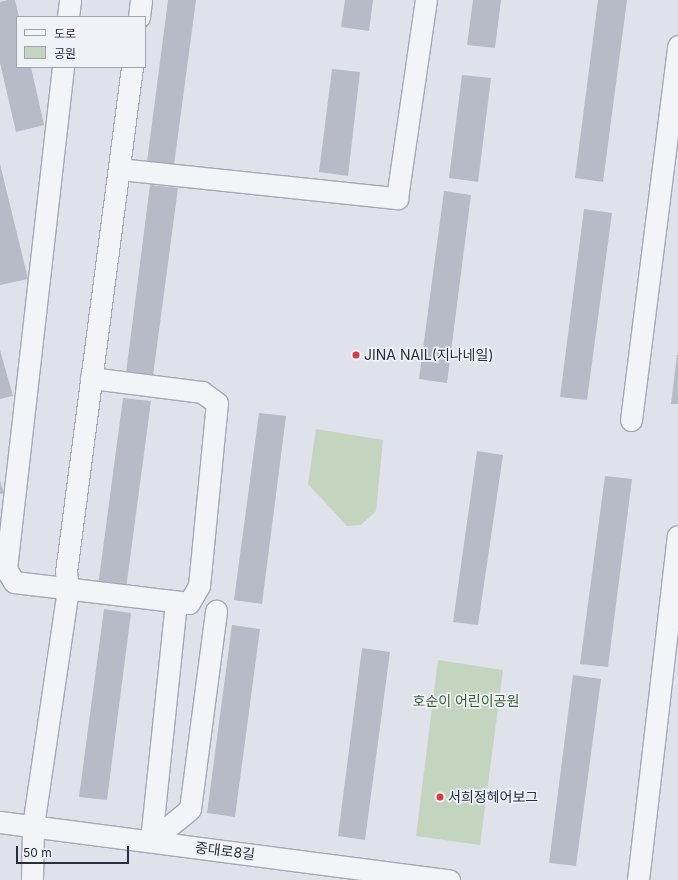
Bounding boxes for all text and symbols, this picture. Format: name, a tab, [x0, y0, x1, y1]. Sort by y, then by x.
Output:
legend	[16, 16, 146, 68]
text: 도로	[54, 26, 76, 41]
text: 공원	[54, 46, 76, 61]
place label: JINA NAIL(지나네일)	[364, 347, 494, 363]
marker: JINA NAIL(지나네일)	[351, 350, 361, 360]
park label: 호순이 어린이공원	[413, 693, 519, 709]
place label: 서희정헤어보그	[448, 789, 538, 805]
marker: 서희정헤어보그	[435, 792, 445, 802]
scale bar	[18, 838, 131, 864]
street label: 중대로8길	[194, 839, 256, 863]
text: 50 m	[23, 845, 52, 860]

